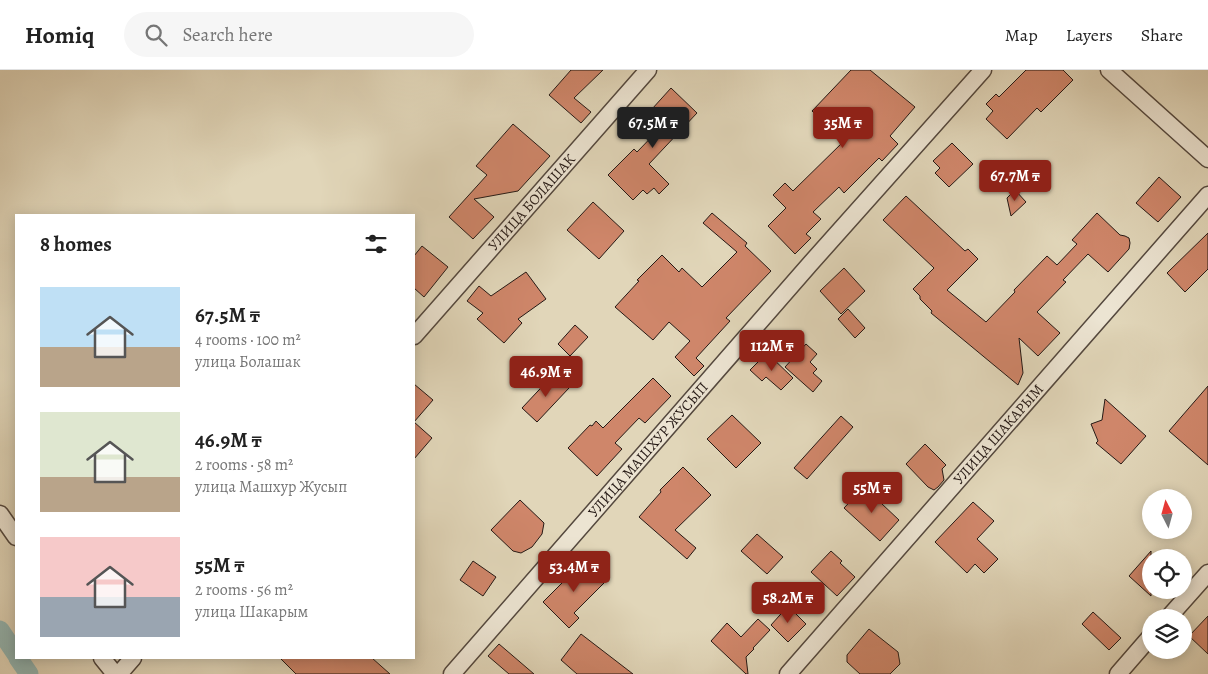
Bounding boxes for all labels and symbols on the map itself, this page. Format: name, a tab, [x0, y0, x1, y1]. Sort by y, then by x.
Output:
pin: 67.5M ₸	[607, 106, 699, 149]
pin: 35M ₸	[808, 106, 878, 149]
street label: УЛИЦА БОЛАШАК	[483, 149, 580, 255]
pin: 67.7M ₸	[969, 160, 1061, 202]
pin: 112M ₸	[731, 330, 813, 372]
pin: 46.9M ₸	[500, 356, 592, 398]
street label: УЛИЦА МАШХУР ЖУСЫП	[583, 378, 713, 521]
street label: УЛИЦА ШАКАРЫМ	[949, 379, 1048, 489]
pin: 55M ₸	[837, 472, 907, 514]
north arrow	[1142, 489, 1192, 539]
pin: 53.4M ₸	[528, 550, 620, 593]
pin: 58.2M ₸	[742, 582, 834, 624]

